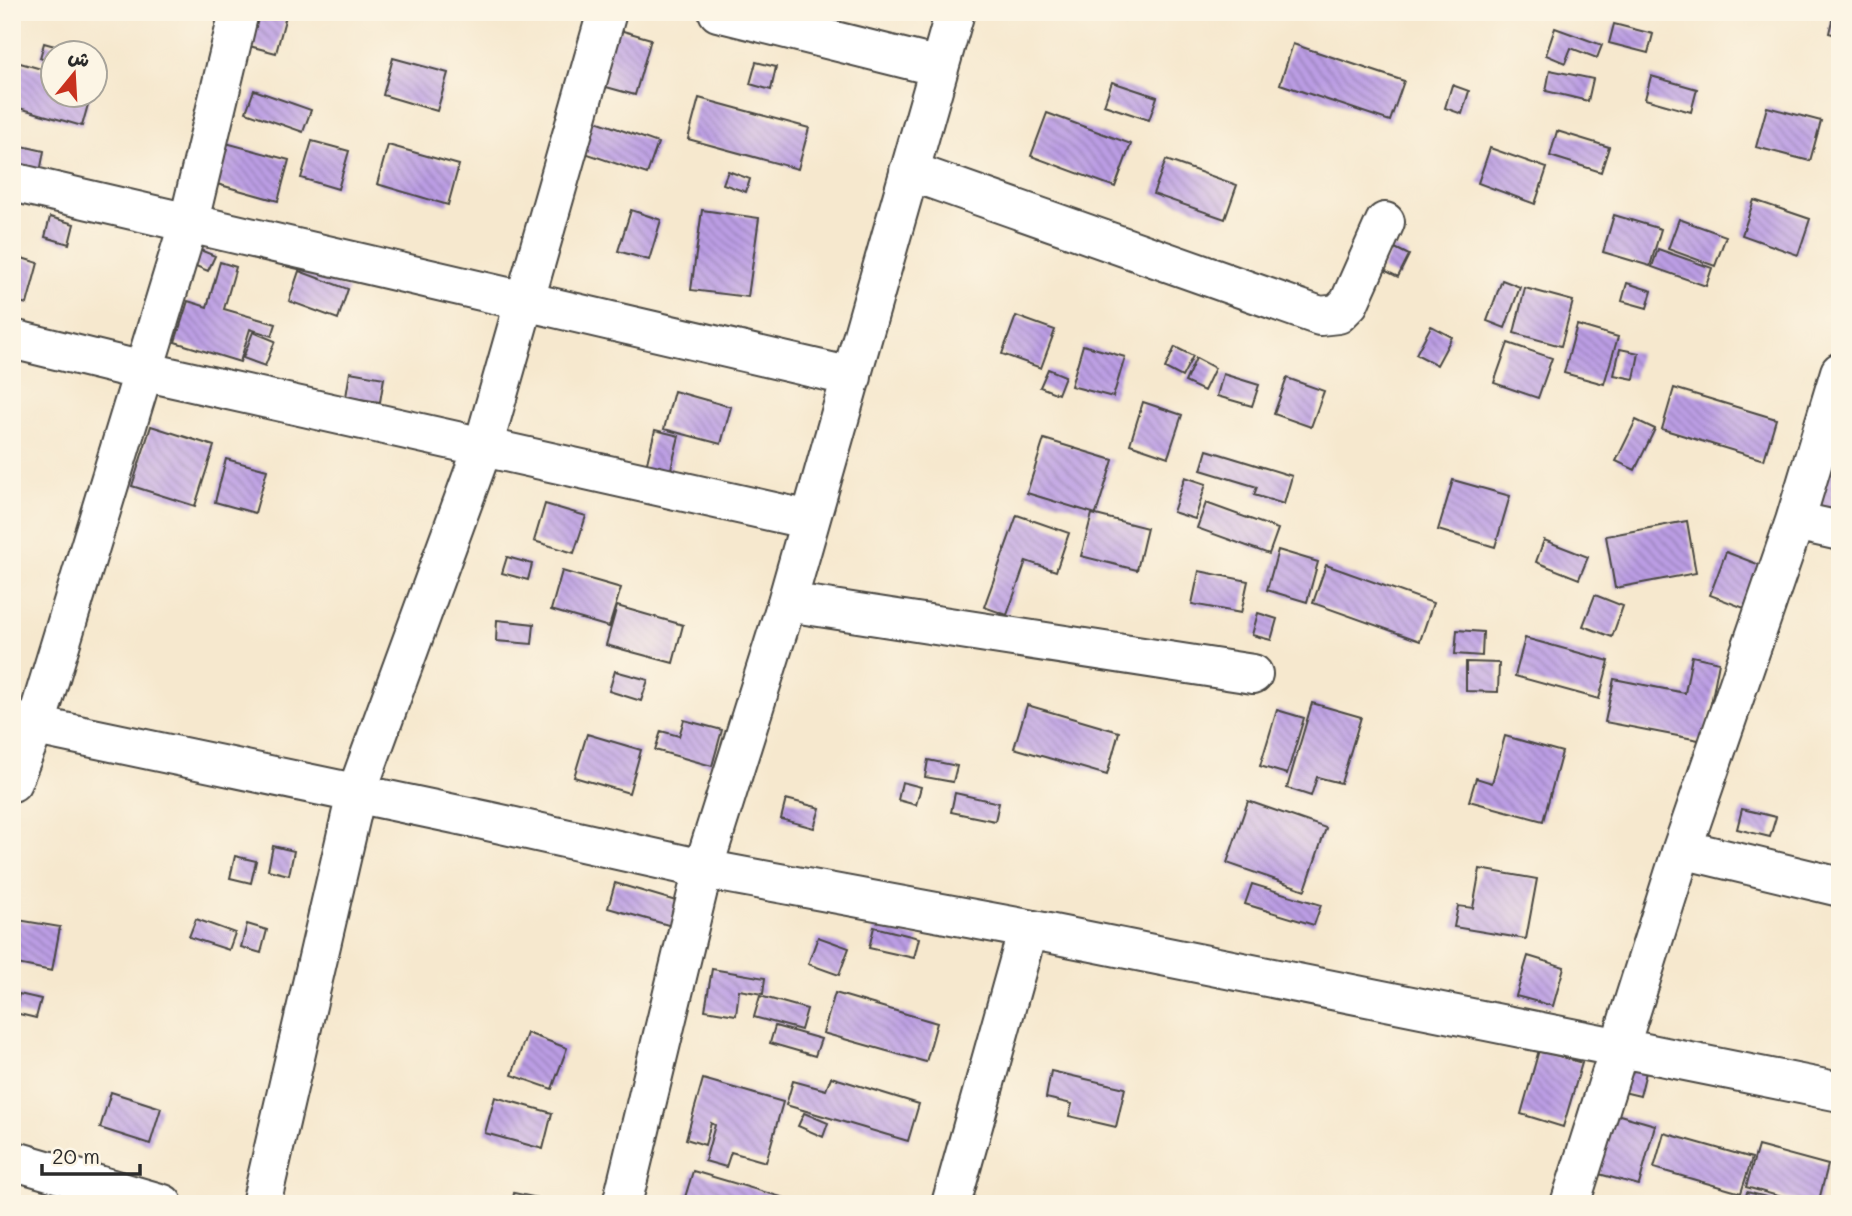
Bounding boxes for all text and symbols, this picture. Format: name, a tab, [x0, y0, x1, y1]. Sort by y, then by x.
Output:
north arrow	[38, 38, 108, 108]
text: ش	[66, 42, 93, 73]
scale bar	[42, 1132, 140, 1176]
text: 20 m	[52, 1142, 100, 1169]

